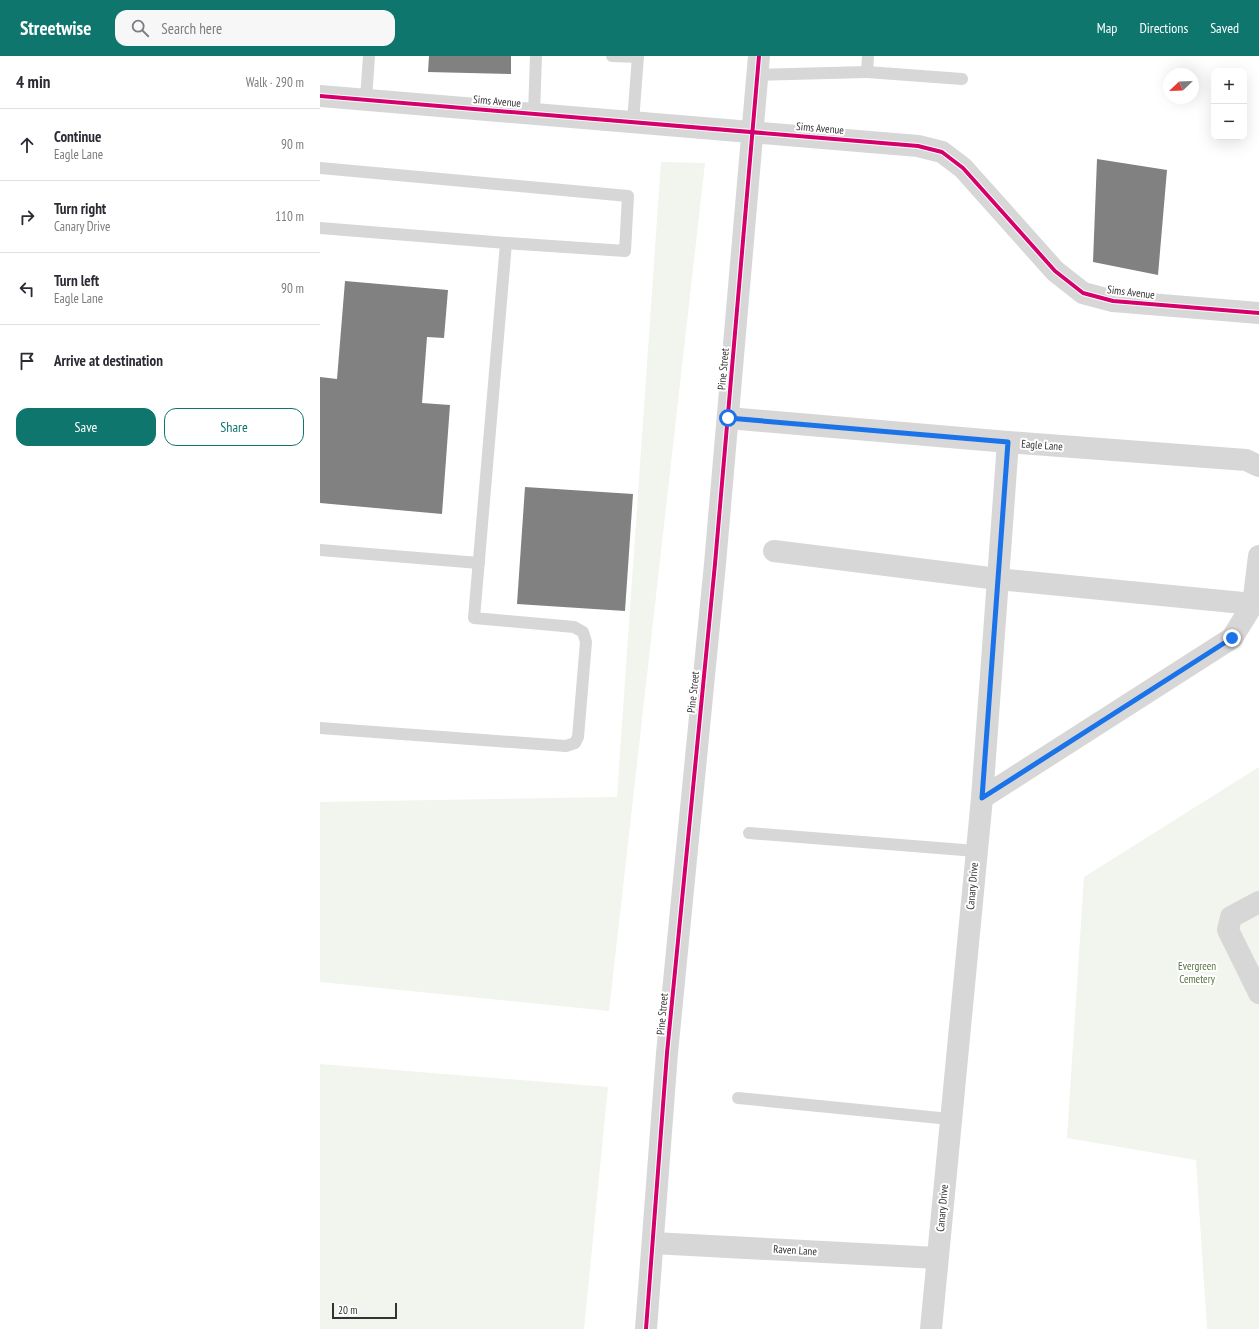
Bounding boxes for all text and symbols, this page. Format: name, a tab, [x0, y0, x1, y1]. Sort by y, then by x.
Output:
search box	[115, 10, 395, 46]
text: Streetwise	[20, 16, 91, 40]
icon: search	[129, 17, 151, 39]
text: Search here	[161, 19, 222, 38]
text: Map	[1097, 19, 1117, 37]
text: Directions	[1139, 19, 1188, 37]
text: Saved	[1210, 19, 1239, 37]
north arrow	[1163, 68, 1199, 104]
map controls	[1211, 68, 1247, 140]
button: +	[1211, 68, 1247, 104]
text: 4 min	[16, 71, 50, 93]
text: Walk · 290 m	[246, 74, 304, 91]
street label: Sims Avenue	[473, 92, 522, 110]
button: −	[1211, 104, 1247, 140]
street label: Sims Avenue	[796, 119, 845, 137]
text: Continue	[54, 127, 101, 146]
icon: ahead	[16, 134, 38, 156]
text: 90 m	[281, 136, 304, 153]
text: Eagle Lane	[54, 146, 103, 163]
text: Turn right	[54, 199, 106, 218]
icon: right	[16, 206, 38, 228]
text: 110 m	[275, 208, 304, 225]
text: Canary Drive	[54, 218, 110, 235]
text: Turn left	[54, 271, 99, 290]
icon: left	[16, 278, 38, 300]
text: 90 m	[281, 280, 304, 297]
street label: Sims Avenue	[1106, 282, 1156, 302]
text: Eagle Lane	[54, 290, 103, 307]
street label: Pine Street	[714, 348, 732, 390]
icon: arrive	[16, 350, 38, 372]
text: Arrive at destination	[54, 351, 163, 370]
button: Save	[16, 408, 156, 446]
button: Share	[164, 408, 304, 446]
route start	[719, 409, 737, 427]
street label: Eagle Lane	[1021, 437, 1064, 453]
route end	[1223, 629, 1241, 647]
street label: Pine Street	[684, 670, 702, 714]
street label: Canary Drive	[963, 861, 981, 910]
park label: Evergreen Cemetery	[1178, 959, 1216, 986]
street label: Pine Street	[653, 993, 671, 1035]
street label: Canary Drive	[933, 1183, 951, 1232]
street label: Raven Lane	[773, 1242, 818, 1258]
scale bar	[332, 1301, 397, 1320]
text: 20 m	[338, 1303, 357, 1317]

